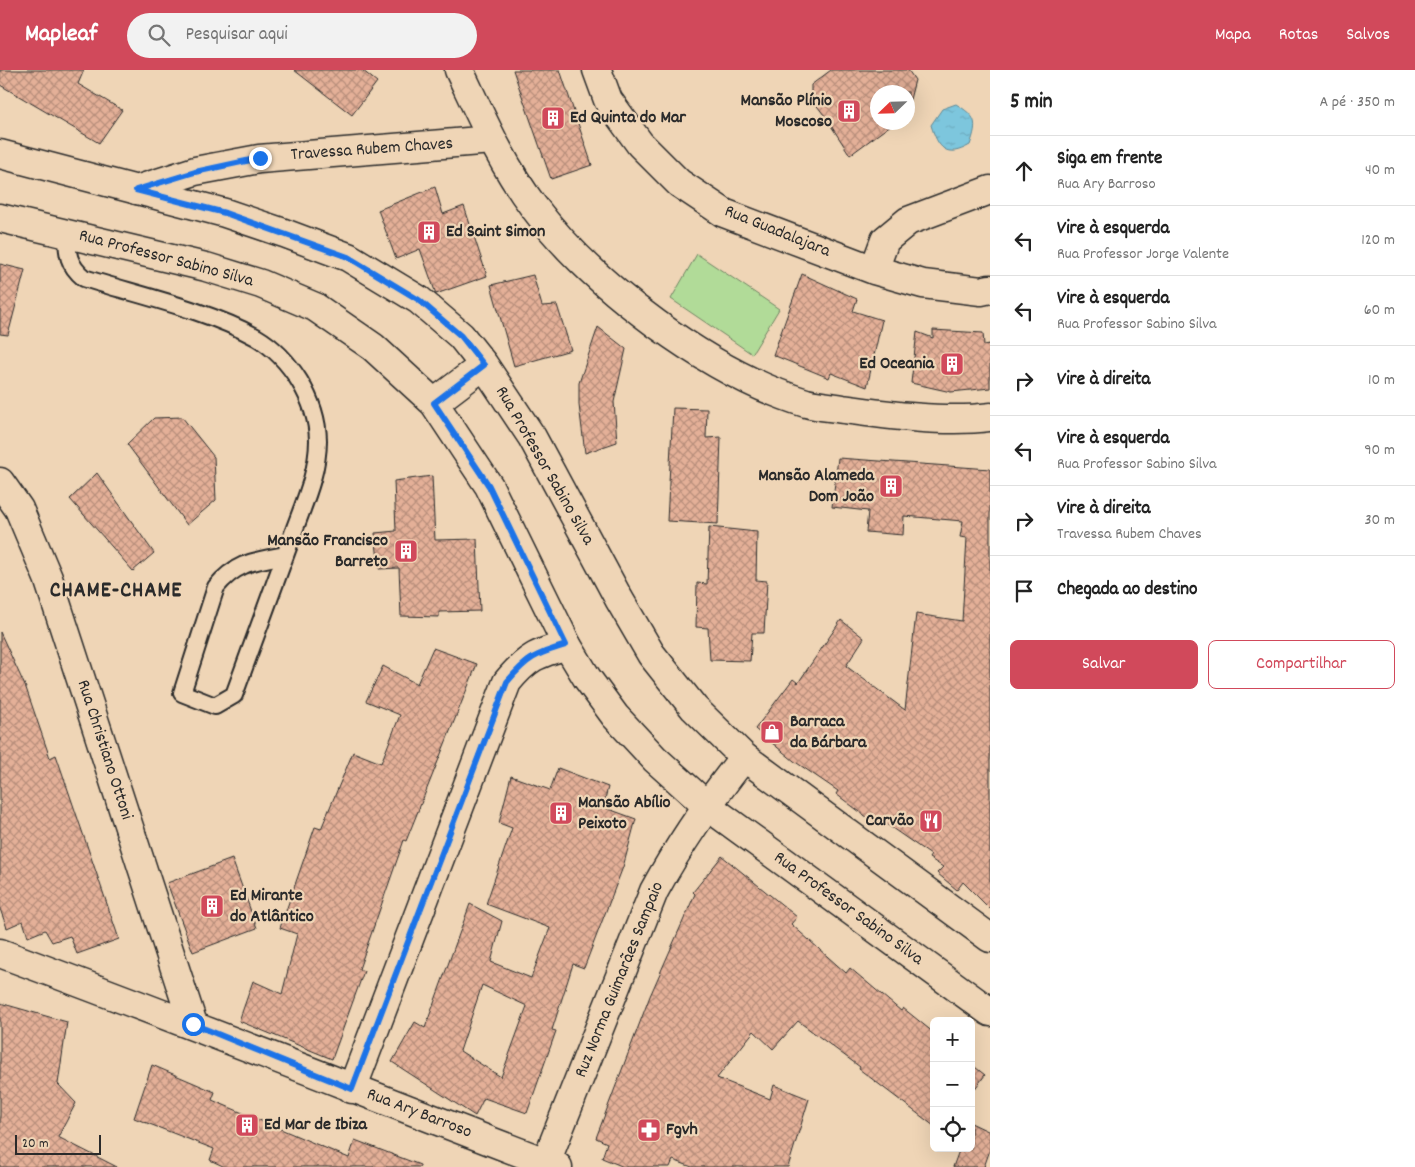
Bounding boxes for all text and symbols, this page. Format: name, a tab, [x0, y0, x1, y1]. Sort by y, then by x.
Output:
search box	[127, 13, 477, 58]
text: Mapleaf	[25, 18, 97, 52]
icon: search	[145, 21, 173, 49]
text: Pesquisar aqui	[185, 22, 288, 49]
text: Mapa	[1215, 23, 1251, 48]
text: Rotas	[1279, 23, 1318, 48]
text: Salvos	[1346, 23, 1390, 48]
north arrow	[870, 85, 915, 130]
text: 5 min	[1010, 88, 1053, 118]
place label: Mansão Plínio Moscoso	[741, 89, 832, 135]
text: A pé · 350 m	[1319, 91, 1395, 114]
building icon: Mansão Plínio Moscoso	[836, 98, 862, 124]
building icon: Ed Quinta do Mar	[540, 105, 566, 131]
place label: Ed Quinta do Mar	[570, 106, 686, 131]
street label: Travessa Rubem Chaves	[290, 132, 454, 168]
text: Siga em frente	[1057, 146, 1162, 173]
route end	[249, 147, 272, 170]
icon: ahead	[1010, 157, 1038, 185]
text: 40 m	[1365, 159, 1395, 182]
text: Rua Ary Barroso	[1057, 173, 1156, 196]
street label: Rua Guadalajara	[720, 199, 834, 265]
text: Vire à esquerda	[1057, 216, 1169, 243]
building icon: Ed Saint Simon	[416, 219, 442, 245]
place label: Ed Saint Simon	[446, 220, 545, 245]
street label: Rua Professor Sabino Silva	[76, 224, 256, 294]
icon: left	[1010, 227, 1038, 255]
text: 120 m	[1361, 229, 1395, 252]
text: Rua Professor Jorge Valente	[1057, 243, 1229, 266]
text: Vire à esquerda	[1057, 286, 1169, 313]
icon: left	[1010, 297, 1038, 325]
text: 60 m	[1364, 299, 1395, 322]
text: Rua Professor Sabino Silva	[1057, 313, 1217, 336]
building icon: Ed Oceania	[939, 351, 965, 377]
place label: Ed Oceania	[859, 352, 935, 377]
icon: right	[1010, 367, 1038, 395]
text: Vire à direita	[1057, 367, 1150, 394]
text: 10 m	[1368, 369, 1395, 392]
street label: Rua Professor Sabino Silva	[488, 382, 600, 550]
text: Vire à esquerda	[1057, 426, 1169, 453]
icon: left	[1010, 437, 1038, 465]
text: 90 m	[1364, 439, 1395, 462]
text: Rua Professor Sabino Silva	[1057, 453, 1217, 476]
place label: Mansão Alameda Dom João	[758, 464, 875, 510]
building icon: Mansão Alameda Dom João	[878, 473, 904, 499]
text: Vire à direita	[1057, 496, 1150, 523]
icon: right	[1010, 507, 1038, 535]
text: 30 m	[1365, 509, 1395, 532]
text: Travessa Rubem Chaves	[1057, 523, 1202, 546]
place label: Mansão Francisco Barreto	[267, 529, 388, 575]
building icon: Mansão Francisco Barreto	[393, 538, 419, 564]
district label: CHAME-CHAME	[50, 576, 182, 607]
icon: arrive	[1010, 577, 1038, 605]
text: Chegada ao destino	[1057, 577, 1198, 604]
button: Salvar	[1010, 640, 1198, 689]
button: Compartilhar	[1208, 640, 1395, 689]
street label: Rua Christiano Ottoni	[70, 677, 138, 823]
place label: Barraca da Bárbara	[790, 710, 867, 756]
shop icon: Barraca da Bárbara	[759, 719, 785, 745]
place label: Mansão Abílio Peixoto	[578, 791, 671, 837]
building icon: Mansão Abílio Peixoto	[548, 800, 574, 826]
restaurant icon: Carvão	[918, 808, 944, 834]
place label: Carvão	[865, 809, 914, 834]
street label: Rua Professor Sabino Silva	[768, 846, 928, 972]
street label: Ruz Norma Guimarães Sampaio	[569, 878, 671, 1082]
place label: Ed Mirante do Atlântico	[230, 884, 314, 930]
building icon: Ed Mirante do Atlântico	[199, 893, 225, 919]
route start	[182, 1013, 205, 1036]
map controls	[930, 1017, 975, 1152]
button: +	[930, 1017, 975, 1062]
button: −	[930, 1062, 975, 1107]
street label: Rua Ary Barroso	[363, 1082, 475, 1146]
button: locate	[930, 1107, 975, 1152]
building icon: Ed Mar de Ibiza	[234, 1112, 260, 1138]
place label: Ed Mar de Ibiza	[264, 1113, 368, 1138]
pharmacy icon: Fgvh	[636, 1117, 662, 1143]
place label: Fgvh	[666, 1118, 698, 1143]
scale bar	[15, 1132, 101, 1155]
text: 20 m	[22, 1134, 49, 1154]

